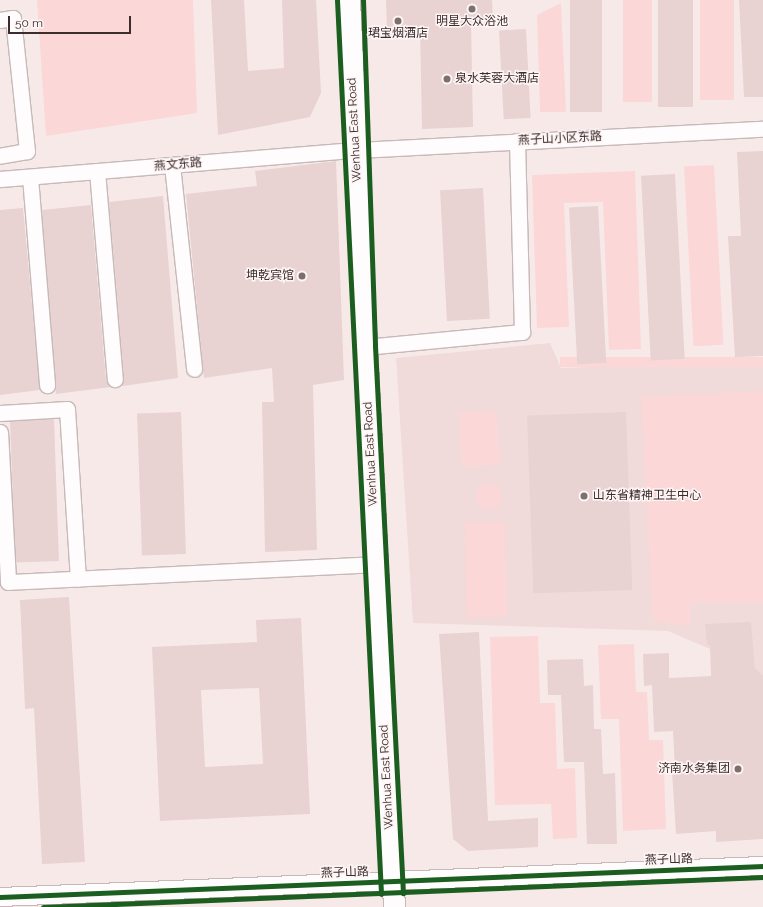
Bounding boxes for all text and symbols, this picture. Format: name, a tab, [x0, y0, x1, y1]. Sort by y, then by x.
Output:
marker: 明星大众浴池	[467, 4, 477, 14]
scale bar	[10, 8, 133, 34]
place label: 明星大众浴池	[436, 15, 508, 29]
text: 50 m	[15, 16, 43, 30]
marker: 珺宝烟酒店	[393, 16, 403, 26]
place label: 珺宝烟酒店	[368, 27, 428, 41]
place label: 泉水芙蓉大酒店	[455, 72, 539, 86]
marker: 泉水芙蓉大酒店	[442, 74, 452, 84]
street label: Wenhua East Road	[345, 77, 365, 183]
street label: 燕子山小区东路	[518, 130, 602, 148]
street label: 燕文东路	[153, 156, 203, 174]
place label: 坤乾宾馆	[246, 269, 294, 283]
marker: 坤乾宾馆	[297, 271, 307, 281]
street label: Wenhua East Road	[361, 401, 381, 507]
place label: 山东省精神卫生中心	[593, 489, 701, 503]
marker: 山东省精神卫生中心	[578, 490, 590, 502]
street label: Wenhua East Road	[377, 724, 397, 830]
place label: 济南水务集团	[658, 762, 730, 776]
marker: 济南水务集团	[733, 764, 743, 774]
street label: 燕子山路	[645, 852, 693, 868]
street label: 燕子山路	[321, 865, 369, 881]

